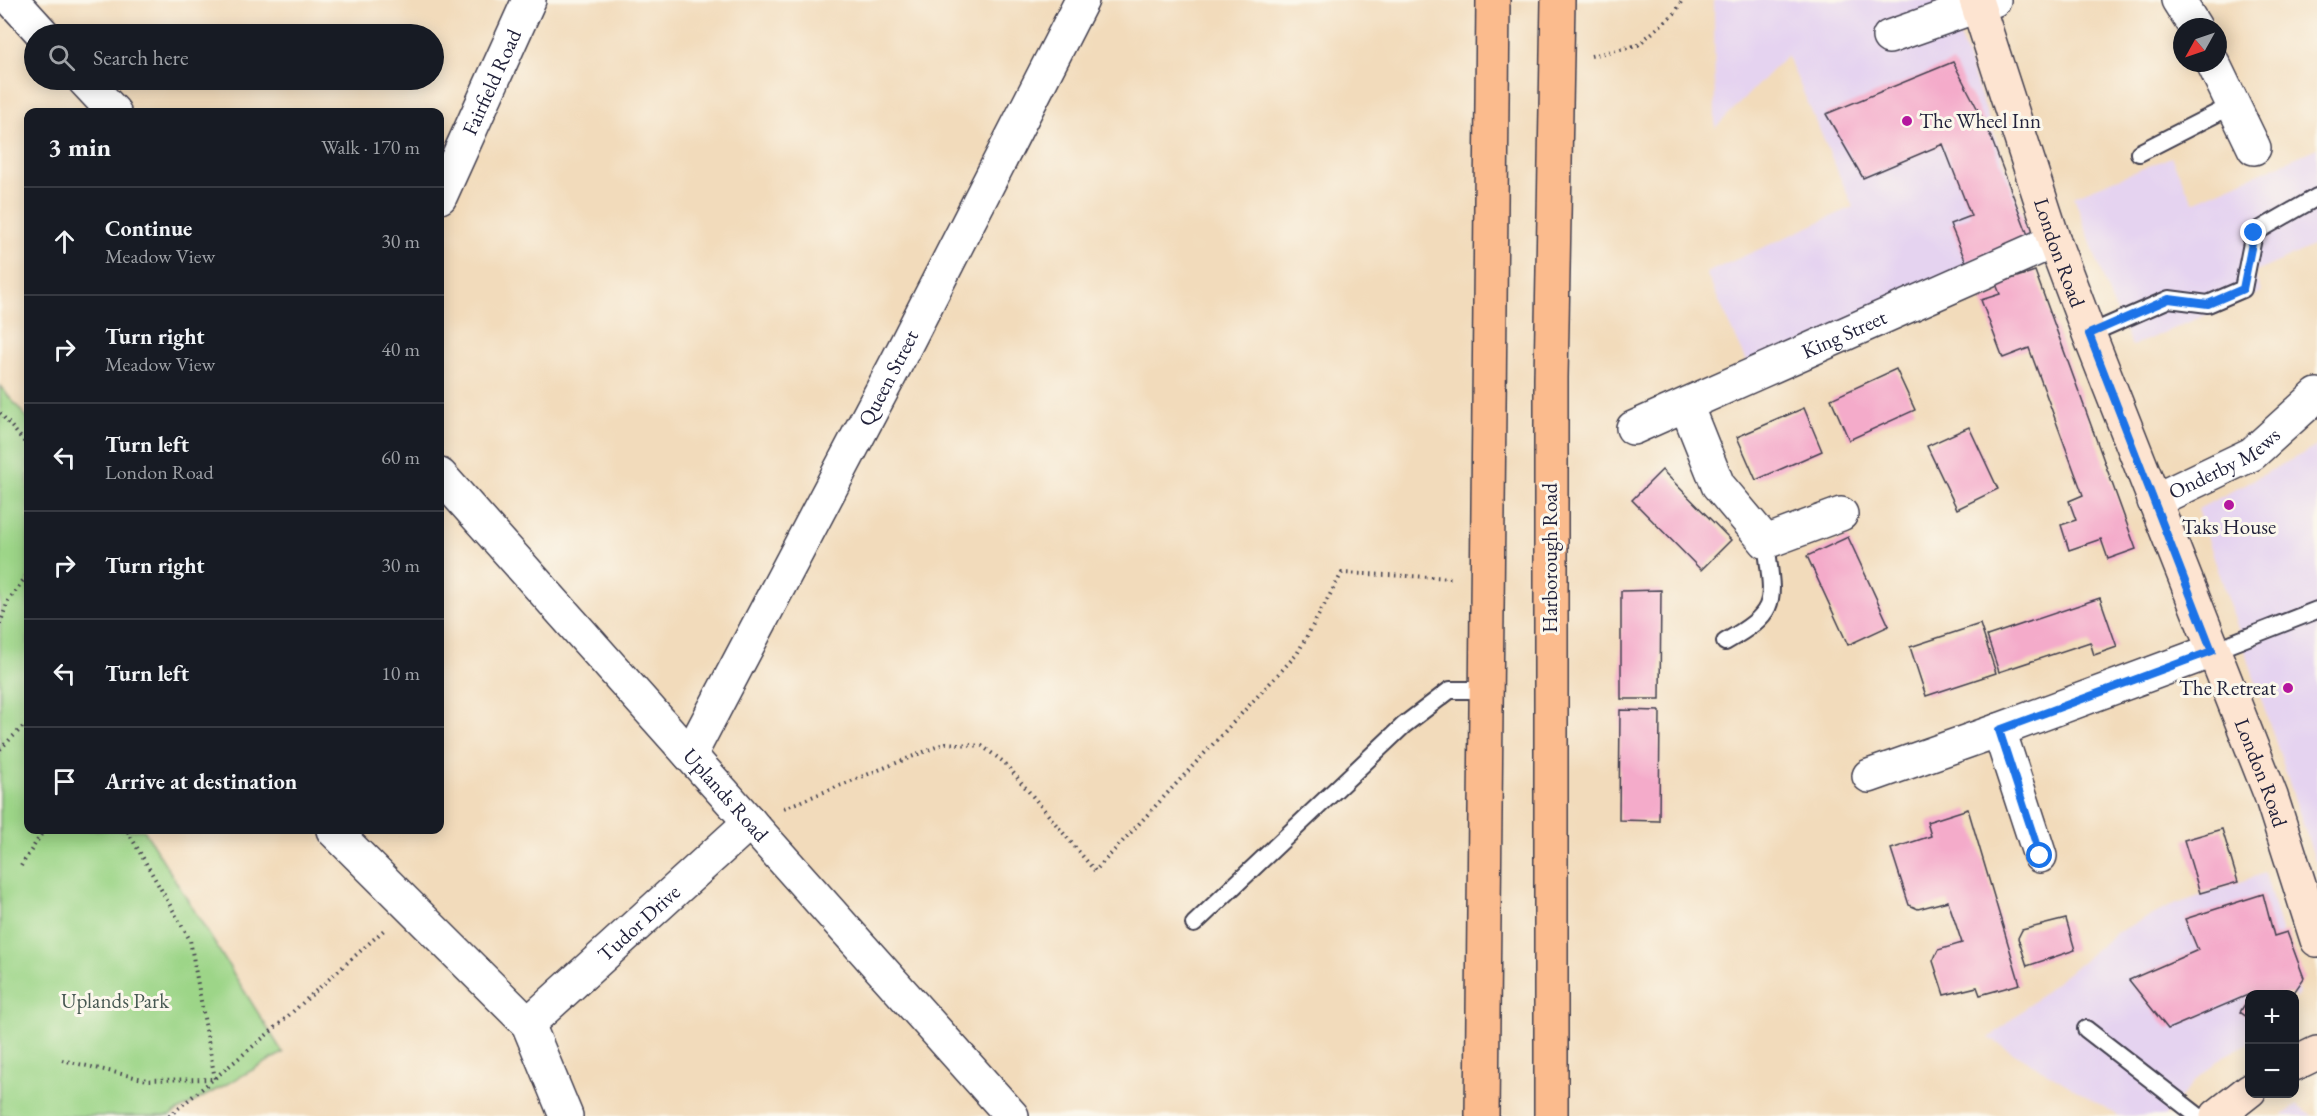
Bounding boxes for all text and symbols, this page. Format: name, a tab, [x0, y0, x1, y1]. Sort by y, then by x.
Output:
north arrow	[2173, 18, 2227, 72]
search box	[24, 24, 444, 90]
street label: Fairfield Road	[456, 24, 527, 139]
icon: search	[45, 41, 78, 74]
text: Search here	[93, 43, 188, 72]
place label: The Wheel Inn	[1919, 107, 2041, 134]
marker: The Wheel Inn	[1900, 114, 1914, 128]
text: 3 min	[48, 130, 111, 164]
text: Walk · 170 m	[321, 134, 420, 160]
street label: London Road	[2028, 194, 2092, 311]
text: Continue	[105, 214, 192, 243]
route end	[2240, 219, 2266, 245]
icon: ahead	[48, 225, 81, 258]
text: 30 m	[381, 228, 420, 254]
text: Meadow View	[105, 243, 215, 269]
street label: King Street	[1797, 303, 1891, 364]
text: Turn right	[105, 322, 204, 351]
street label: Queen Street	[852, 325, 924, 431]
icon: right	[48, 333, 81, 366]
text: 40 m	[381, 336, 420, 362]
text: Meadow View	[105, 351, 215, 377]
street label: Onderby Mews	[2164, 421, 2286, 505]
text: Turn left	[105, 430, 189, 459]
icon: left	[48, 441, 81, 474]
text: 60 m	[381, 444, 420, 470]
text: London Road	[105, 459, 214, 485]
street label: Harborough Road	[1536, 483, 1563, 633]
marker: Taks House	[2222, 498, 2236, 512]
place label: Taks House	[2182, 513, 2276, 540]
icon: right	[48, 549, 81, 582]
text: Turn right	[105, 551, 204, 580]
text: 30 m	[381, 552, 420, 578]
icon: left	[48, 657, 81, 690]
text: Turn left	[105, 659, 189, 688]
text: 10 m	[381, 660, 420, 686]
place label: The Retreat	[2179, 674, 2276, 701]
marker: The Retreat	[2281, 681, 2295, 695]
street label: London Road	[2229, 714, 2294, 831]
street label: Uplands Road	[677, 742, 775, 847]
icon: arrive	[48, 765, 81, 798]
text: Arrive at destination	[105, 767, 297, 796]
route start	[2026, 842, 2052, 868]
street label: Tudor Drive	[592, 878, 686, 967]
park label: Uplands Park	[61, 987, 170, 1014]
map controls	[2245, 990, 2299, 1098]
button: +	[2245, 990, 2299, 1044]
button: −	[2245, 1044, 2299, 1098]

